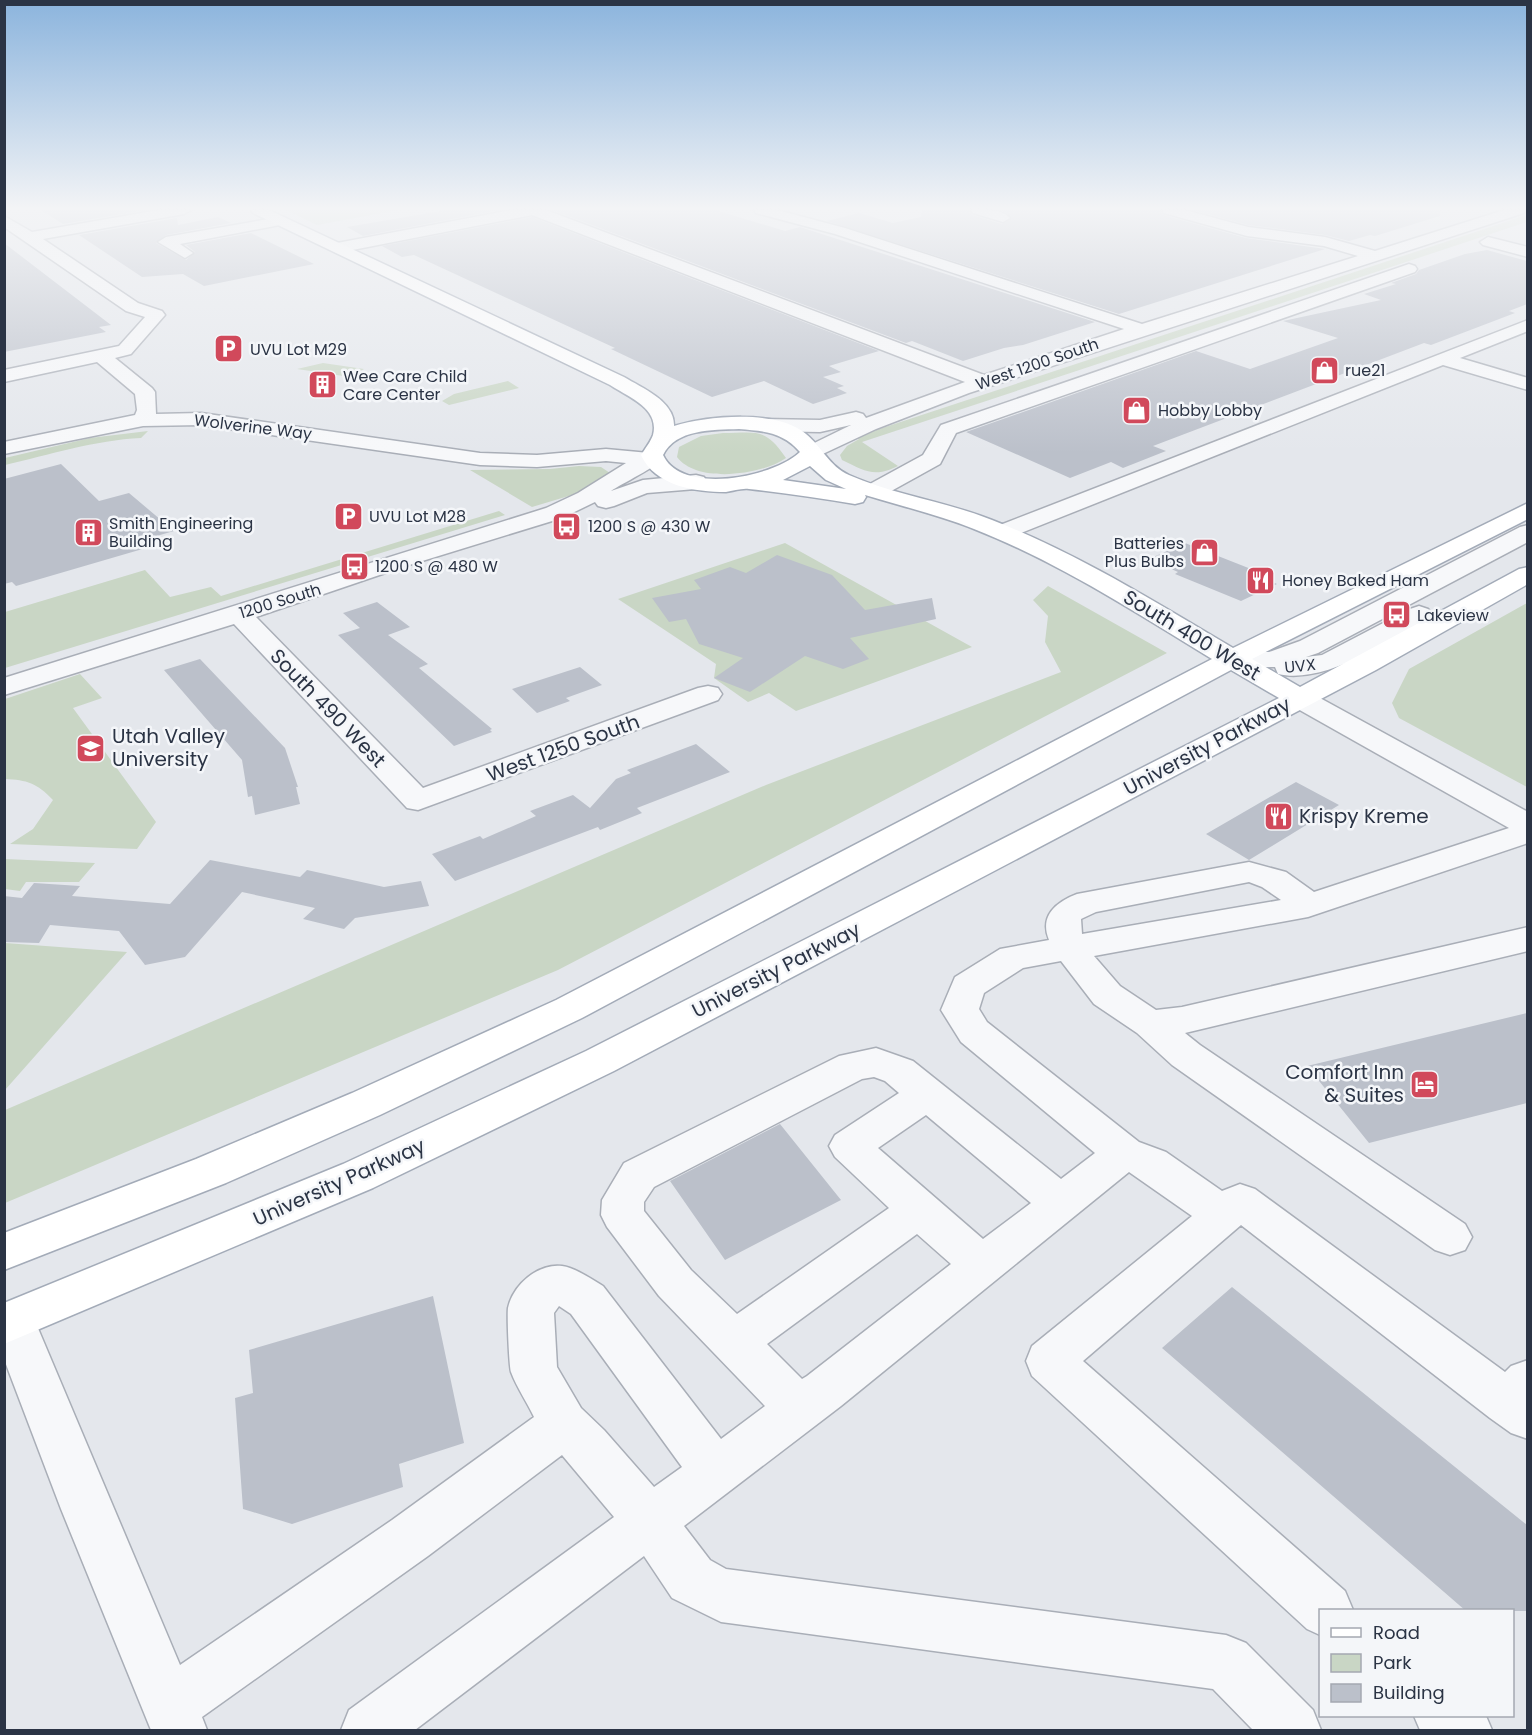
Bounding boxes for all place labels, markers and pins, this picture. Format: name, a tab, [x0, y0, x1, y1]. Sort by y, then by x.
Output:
parking icon: UVU Lot M29	[213, 333, 245, 365]
place label: UVU Lot M29	[250, 338, 347, 361]
shop icon: rue21	[1308, 354, 1340, 386]
place label: rue21	[1345, 359, 1385, 382]
place label: Wee Care Child Care Center	[343, 365, 467, 406]
building icon: Wee Care Child Care Center	[306, 369, 338, 401]
shop icon: Hobby Lobby	[1121, 394, 1153, 426]
place label: Hobby Lobby	[1158, 399, 1262, 422]
parking icon: UVU Lot M28	[332, 500, 364, 532]
place label: UVU Lot M28	[369, 505, 466, 528]
bus stop icon: 1200 S @ 430 W	[551, 510, 583, 542]
place label: Smith Engineering Building	[109, 512, 253, 553]
place label: 1200 S @ 430 W	[588, 515, 711, 538]
building icon: Smith Engineering Building	[72, 516, 104, 548]
place label: Batteries Plus Bulbs	[1105, 532, 1184, 573]
shop icon: Batteries Plus Bulbs	[1189, 536, 1221, 568]
bus stop icon: 1200 S @ 480 W	[338, 550, 370, 582]
place label: 1200 S @ 480 W	[375, 555, 498, 578]
restaurant icon: Honey Baked Ham	[1245, 564, 1277, 596]
place label: Honey Baked Ham	[1282, 569, 1429, 592]
bus stop icon: Lakeview	[1380, 599, 1412, 631]
place label: Lakeview	[1417, 604, 1489, 627]
place label: Utah Valley University	[112, 722, 225, 773]
school or university icon: Utah Valley University	[75, 732, 107, 764]
restaurant icon: Krispy Kreme	[1262, 800, 1294, 832]
place label: Krispy Kreme	[1299, 802, 1429, 830]
place label: Comfort Inn & Suites	[1285, 1058, 1404, 1109]
hotel icon: Comfort Inn & Suites	[1409, 1068, 1441, 1100]

